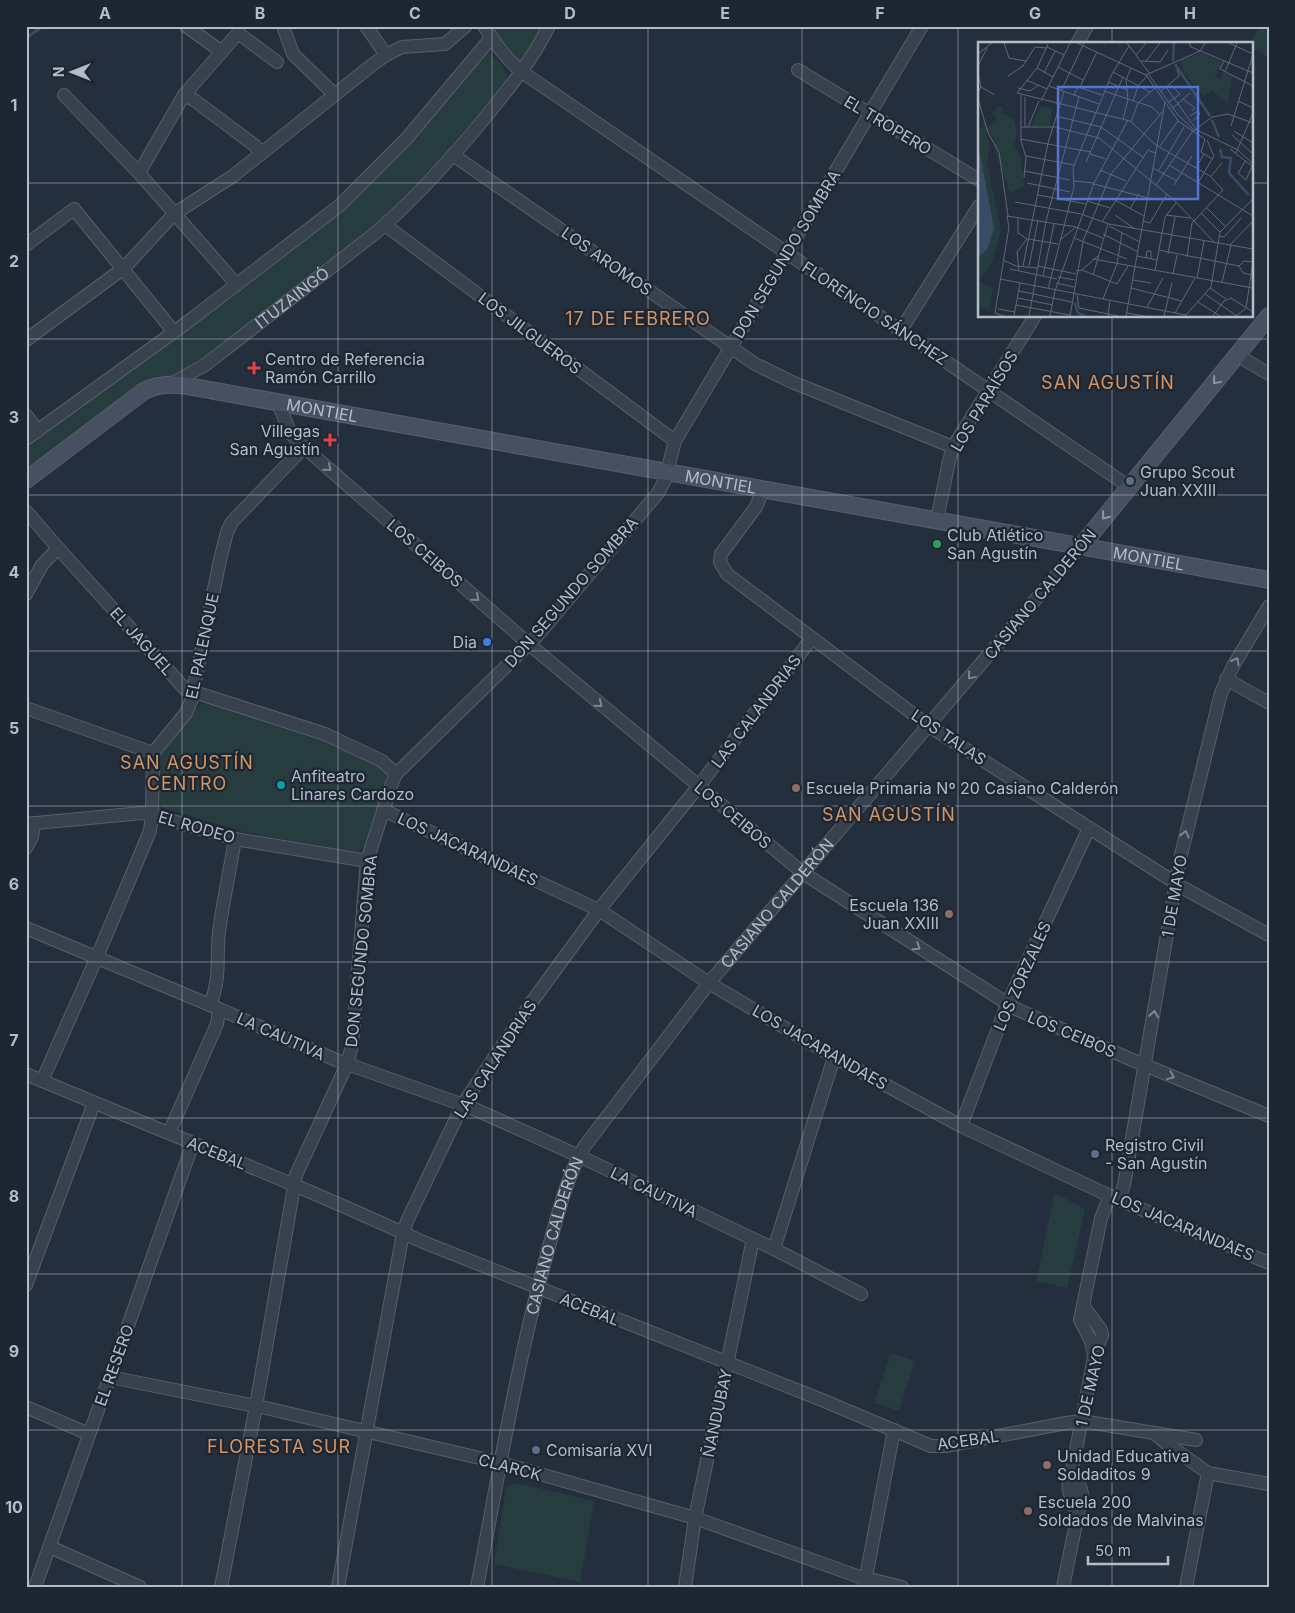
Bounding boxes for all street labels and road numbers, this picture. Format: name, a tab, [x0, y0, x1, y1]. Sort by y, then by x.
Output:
street label: EL TROPERO	[841, 91, 935, 159]
street label: DON SEGUNDO SOMBRA	[728, 166, 844, 342]
street label: LOS AROMOS	[558, 222, 656, 300]
street label: FLORENCIO SÁNCHEZ	[798, 257, 952, 369]
street label: ITUZAINGÓ	[251, 263, 333, 333]
street label: LOS JILGUEROS	[475, 288, 585, 378]
street label: LOS PARAÍSOS	[946, 347, 1022, 455]
street label: MONTIEL	[285, 394, 359, 426]
street label: MONTIEL	[683, 465, 758, 498]
street label: DON SEGUNDO SOMBRA	[500, 513, 642, 671]
street label: LOS CEIBOS	[383, 515, 467, 591]
street label: CASIANO CALDERÓN	[980, 525, 1100, 663]
street label: MONTIEL	[1112, 542, 1186, 575]
street label: EL PALENQUE	[181, 591, 223, 701]
street label: EL JAGUEL	[106, 603, 178, 679]
street label: LAS CALANDRIAS	[707, 650, 805, 772]
street label: LOS TALAS	[908, 705, 990, 769]
street label: LOS CEIBOS	[691, 777, 775, 853]
street label: EL RODEO	[156, 806, 238, 848]
street label: LOS JACARANDAES	[395, 808, 541, 890]
street label: CASIANO CALDERÓN	[716, 834, 838, 972]
street label: 1 DE MAYO	[1157, 853, 1191, 939]
street label: DON SEGUNDO SOMBRA	[341, 854, 381, 1048]
street label: LOS ZORZALES	[989, 918, 1055, 1034]
street label: LAS CALANDRIAS	[449, 996, 541, 1122]
street label: LOS JACARANDAES	[749, 1000, 891, 1094]
street label: LOS CEIBOS	[1025, 1006, 1119, 1062]
street label: LA CAUTIVA	[234, 1008, 328, 1064]
street label: ACEBAL	[184, 1132, 250, 1174]
street label: CASIANO CALDERÓN	[522, 1153, 587, 1317]
street label: LA CAUTIVA	[607, 1162, 701, 1222]
street label: LOS JACARANDAES	[1109, 1187, 1257, 1265]
street label: ACEBAL	[557, 1288, 623, 1330]
street label: EL RESERO	[90, 1321, 138, 1409]
street label: 1 DE MAYO	[1071, 1343, 1109, 1429]
street label: ÑANDUBAY	[698, 1367, 736, 1459]
street label: ACEBAL	[936, 1426, 1000, 1454]
street label: CLARCK	[476, 1449, 544, 1485]

